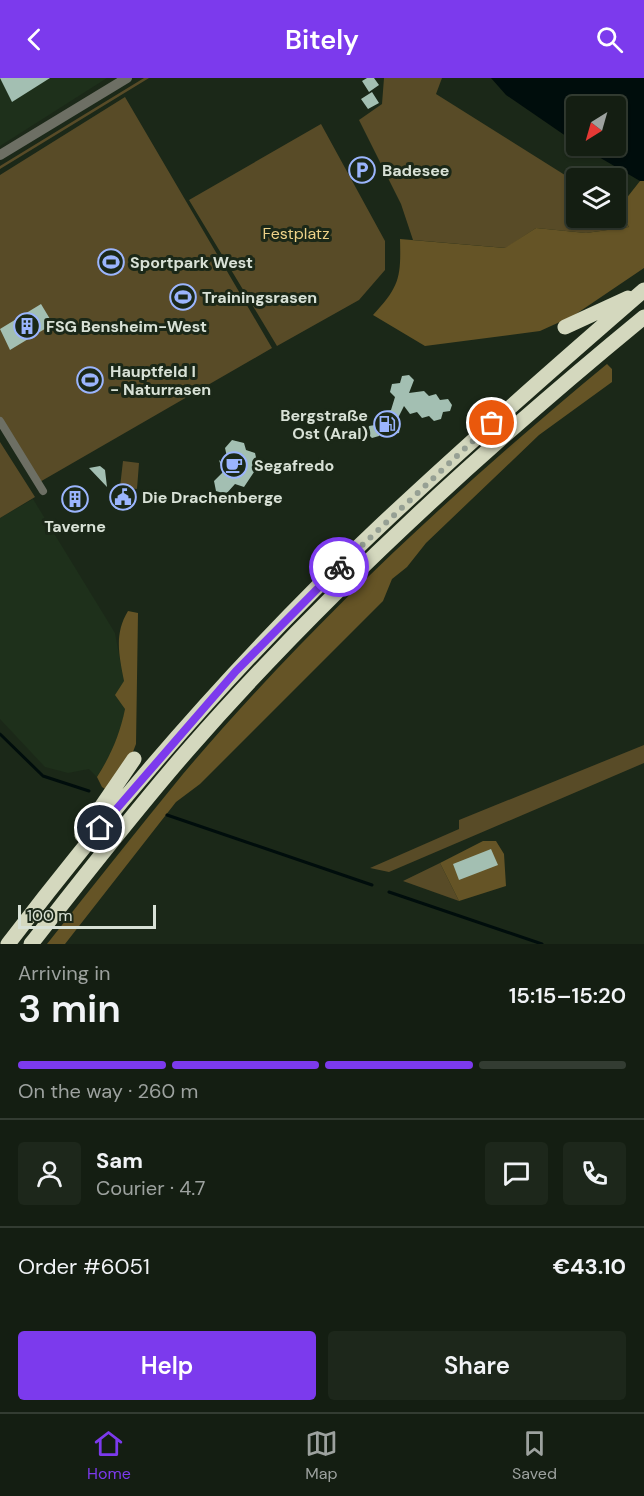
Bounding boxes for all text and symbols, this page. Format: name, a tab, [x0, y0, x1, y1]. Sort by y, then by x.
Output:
text: Bitely	[285, 22, 359, 57]
icon: back	[18, 23, 51, 56]
icon: search	[593, 23, 626, 56]
north arrow	[566, 96, 626, 156]
map controls	[566, 96, 626, 228]
parking icon: Badesee	[347, 155, 377, 185]
place label: Badesee	[382, 160, 449, 181]
button: layers	[566, 168, 626, 228]
park label: Festplatz	[263, 223, 329, 244]
sports icon: Sportpark West	[96, 247, 126, 277]
place label: Sportpark West	[130, 252, 253, 273]
sports icon: Trainingsrasen	[168, 282, 198, 312]
place label: Trainingsrasen	[202, 287, 317, 308]
building icon: FSG Bensheim-West	[12, 311, 42, 341]
place label: FSG Bensheim-West	[46, 316, 207, 337]
place label: Hauptfeld I - Naturrasen	[110, 361, 211, 400]
sports icon: Hauptfeld I - Naturrasen	[75, 365, 105, 395]
pin	[466, 397, 517, 448]
place label: Bergstraße Ost (Aral)	[280, 405, 368, 444]
icon: bag	[475, 406, 508, 439]
fuel station icon: Bergstraße Ost (Aral)	[372, 409, 402, 439]
cafe icon: Segafredo	[219, 450, 249, 480]
place label: Segafredo	[254, 455, 334, 476]
public building icon: Die Drachenberge	[108, 482, 138, 512]
building icon: Taverne	[60, 484, 90, 514]
place label: Die Drachenberge	[142, 487, 283, 508]
place label: Taverne	[44, 516, 106, 537]
courier	[309, 537, 369, 597]
icon: bike	[323, 551, 356, 584]
pin	[74, 802, 125, 853]
icon: home	[83, 811, 116, 844]
scale bar	[18, 902, 156, 930]
text: 100 m	[27, 905, 72, 926]
text: Arriving in	[18, 960, 110, 986]
text: 15:15–15:20	[509, 981, 626, 1010]
text: 3 min	[18, 983, 121, 1034]
text: On the way · 260 m	[18, 1078, 198, 1104]
button: person	[18, 1142, 81, 1205]
button: chat	[485, 1142, 548, 1205]
button: phone	[563, 1142, 626, 1205]
text: Sam	[96, 1146, 143, 1175]
text: Courier · 4.7	[96, 1175, 205, 1201]
text: Order #6051	[18, 1252, 150, 1281]
text: €43.10	[553, 1252, 626, 1281]
button: Help	[18, 1331, 316, 1400]
button: Share	[328, 1331, 626, 1400]
tab: Home	[87, 1427, 131, 1484]
tab: Map	[305, 1427, 338, 1484]
tab: Saved	[512, 1427, 557, 1484]

